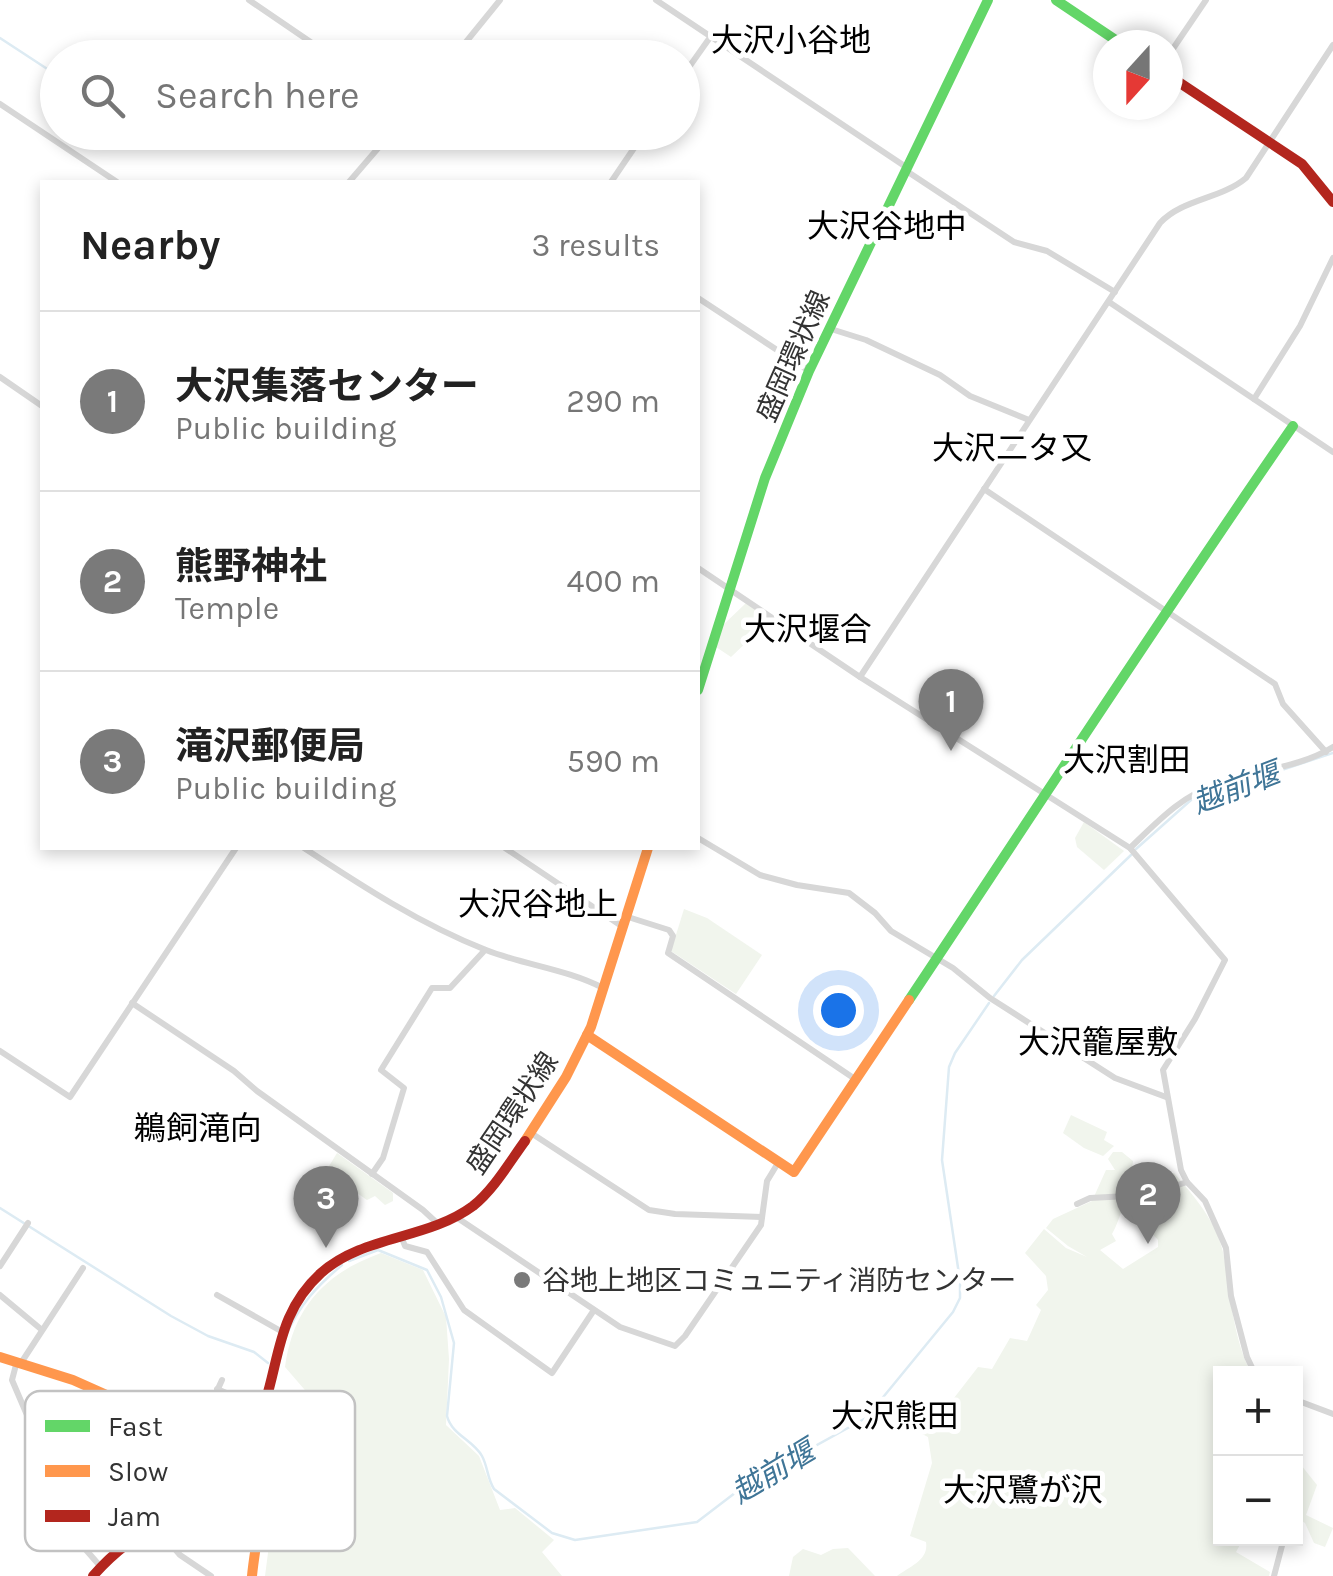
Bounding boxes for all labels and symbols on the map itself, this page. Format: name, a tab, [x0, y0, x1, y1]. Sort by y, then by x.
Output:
district label: 大沢小谷地	[711, 22, 871, 59]
north arrow	[1093, 30, 1183, 120]
district label: 大沢谷地中	[807, 208, 967, 245]
street label: 盛岡環状線	[749, 285, 837, 427]
district label: 大沢二タ又	[932, 430, 1092, 467]
district label: 大沢堰合	[744, 611, 872, 648]
pin: 1	[918, 668, 984, 751]
district label: 大沢割田	[1063, 742, 1191, 779]
water label: 越前堰	[1188, 753, 1289, 821]
district label: 大沢谷地上	[458, 886, 618, 923]
your location	[813, 985, 864, 1036]
district label: 大沢籠屋敷	[1018, 1024, 1178, 1061]
street label: 盛岡環状線	[459, 1046, 565, 1180]
district label: 鵜飼滝向	[134, 1110, 262, 1147]
pin: 2	[1116, 1162, 1180, 1244]
pin: 3	[294, 1166, 358, 1248]
place label: 谷地上地区コミュニティ消防センター	[542, 1264, 1016, 1297]
marker: 谷地上地区コミュニティ消防センター	[511, 1269, 533, 1291]
legend	[25, 1391, 355, 1551]
district label: 大沢熊田	[831, 1398, 959, 1435]
text: Fast	[108, 1410, 163, 1443]
water label: 越前堰	[725, 1431, 825, 1511]
text: Slow	[108, 1455, 168, 1488]
district label: 大沢鷺が沢	[943, 1472, 1103, 1509]
text: Jam	[108, 1500, 161, 1533]

